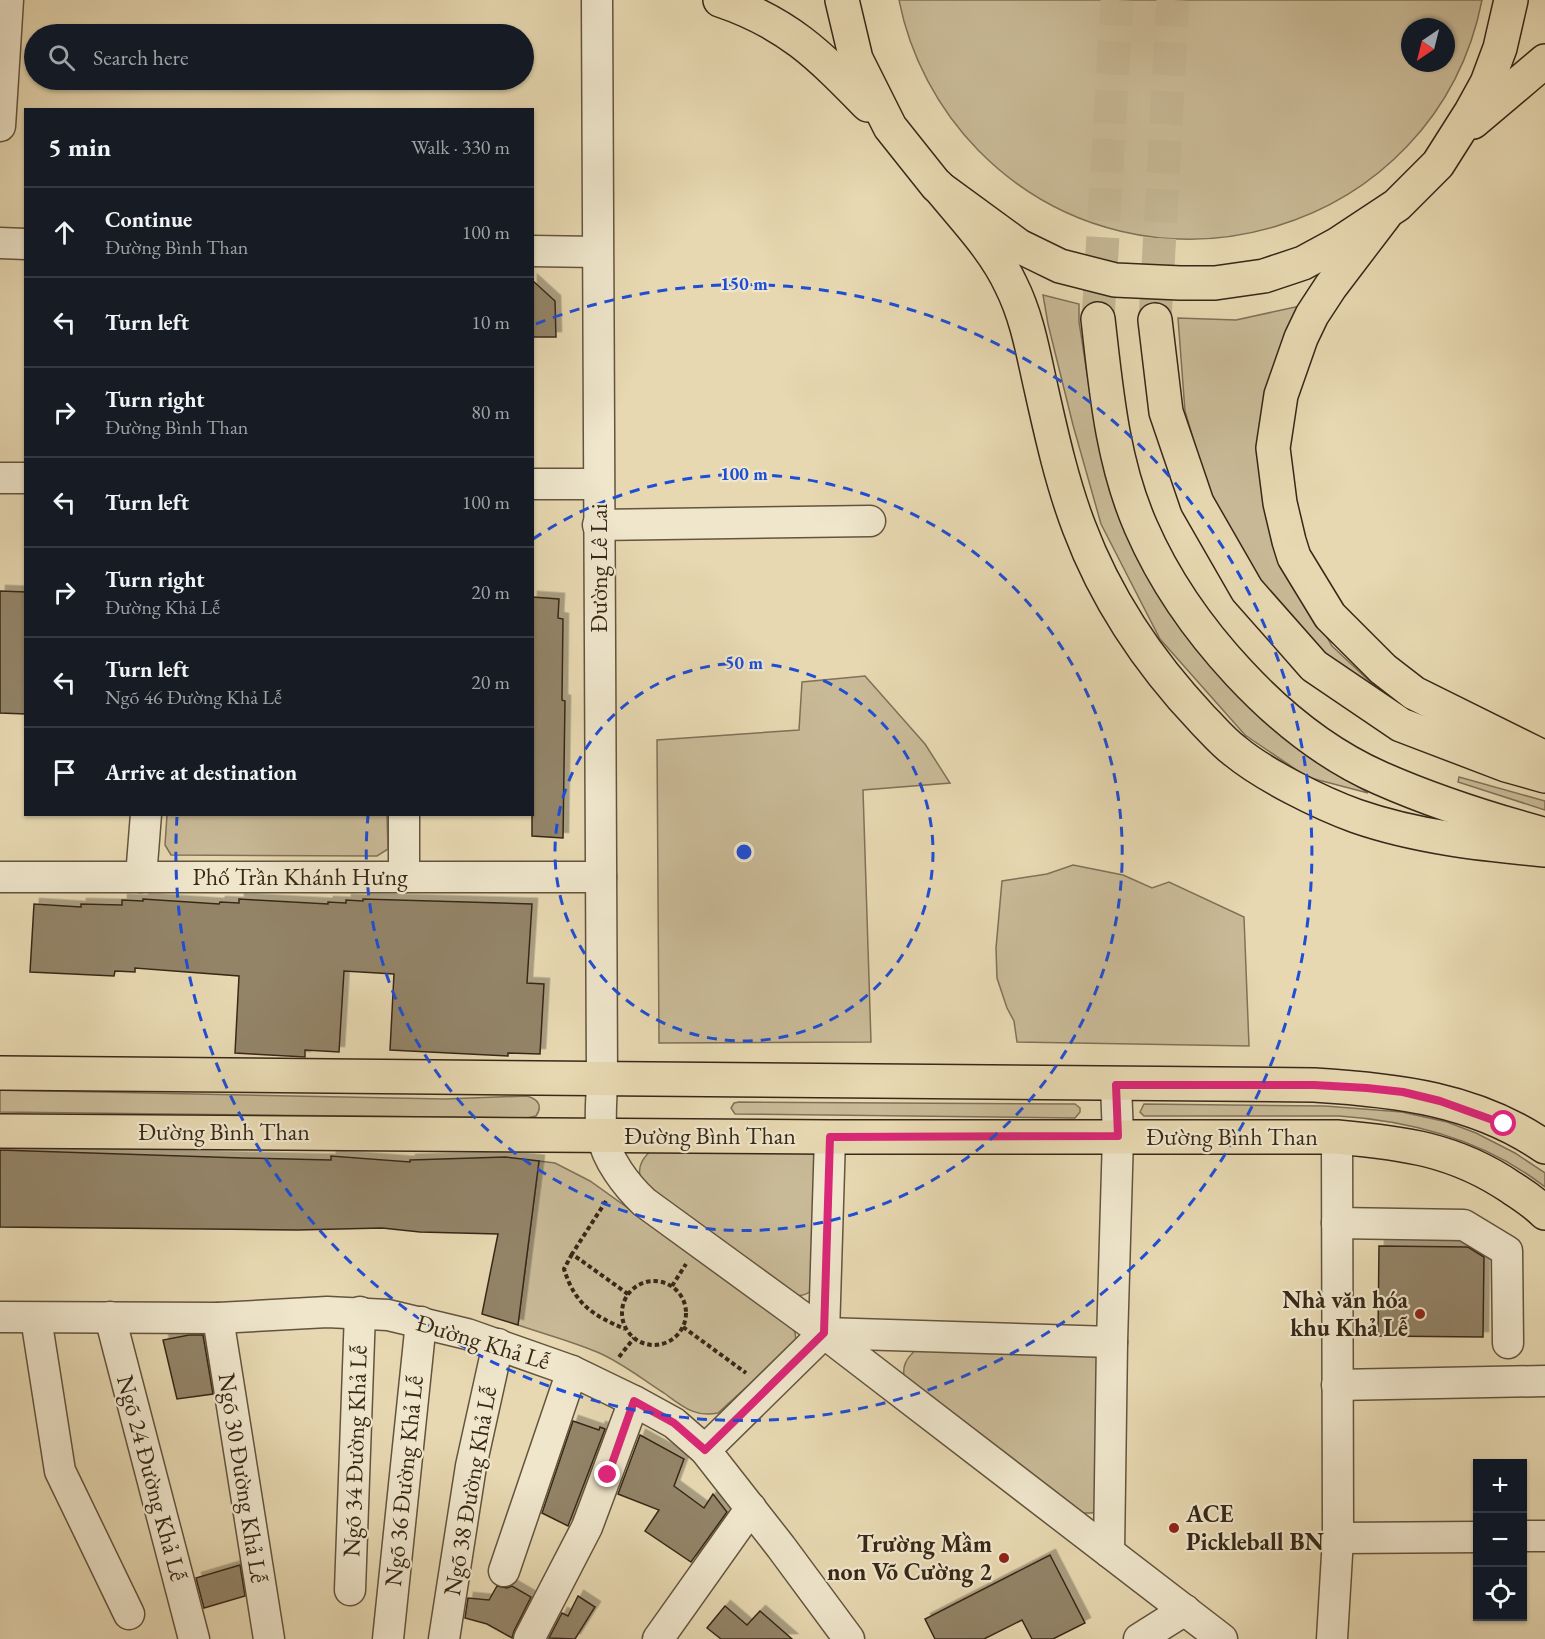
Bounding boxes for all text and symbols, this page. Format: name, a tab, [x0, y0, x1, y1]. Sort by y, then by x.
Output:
north arrow	[1401, 18, 1455, 72]
search box	[24, 24, 534, 90]
icon: search	[45, 41, 78, 74]
text: Search here	[93, 43, 188, 72]
text: 5 min	[48, 130, 111, 164]
text: Walk · 330 m	[411, 134, 510, 160]
text: Continue	[105, 205, 192, 234]
icon: ahead	[48, 216, 81, 249]
text: 100 m	[462, 219, 510, 245]
text: Đường Bình Than	[105, 234, 248, 260]
text: 150 m	[720, 272, 768, 295]
icon: left	[48, 306, 81, 339]
text: Turn left	[105, 308, 189, 337]
text: 10 m	[471, 309, 510, 335]
text: Turn right	[105, 385, 204, 414]
icon: right	[48, 396, 81, 429]
text: 80 m	[471, 399, 510, 425]
text: Đường Bình Than	[105, 414, 248, 440]
text: 100 m	[720, 462, 768, 485]
icon: left	[48, 486, 81, 519]
text: Turn left	[105, 488, 189, 517]
text: 100 m	[462, 489, 510, 515]
street label: Đường Lê Lai	[583, 503, 614, 633]
text: Turn right	[105, 565, 204, 594]
icon: right	[48, 576, 81, 609]
text: 20 m	[471, 579, 510, 605]
text: Đường Khả Lễ	[105, 594, 220, 620]
text: 50 m	[725, 651, 763, 674]
text: Turn left	[105, 655, 189, 684]
icon: left	[48, 666, 81, 699]
text: 20 m	[471, 669, 510, 695]
text: Ngõ 46 Đường Khả Lễ	[105, 684, 282, 710]
icon: arrive	[48, 756, 81, 789]
text: Arrive at destination	[105, 758, 297, 787]
centre of rings	[734, 842, 754, 862]
street label: Phố Trần Khánh Hưng	[192, 861, 408, 892]
route start	[1490, 1110, 1516, 1136]
street label: Đường Bình Than	[138, 1116, 310, 1147]
street label: Đường Bình Than	[624, 1120, 796, 1151]
street label: Đường Bình Than	[1146, 1121, 1318, 1152]
place label: Nhà văn hóa khu Khả Lễ	[1282, 1284, 1408, 1343]
street label: Đường Khả Lễ	[413, 1307, 554, 1377]
marker: Nhà văn hóa khu Khả Lễ	[1413, 1307, 1427, 1321]
street label: Ngõ 34 Đường Khả Lễ	[335, 1344, 374, 1557]
street label: Ngõ 24 Đường Khả Lễ	[110, 1371, 195, 1584]
street label: Ngõ 30 Đường Khả Lễ	[212, 1371, 275, 1585]
street label: Ngõ 36 Đường Khả Lễ	[377, 1374, 430, 1588]
street label: Ngõ 38 Đường Khả Lễ	[436, 1384, 503, 1598]
map controls	[1473, 1459, 1527, 1621]
button: +	[1473, 1459, 1527, 1513]
route end	[594, 1461, 620, 1487]
place label: ACE Pickleball BN	[1185, 1498, 1324, 1557]
button: −	[1473, 1513, 1527, 1567]
marker: ACE Pickleball BN	[1167, 1521, 1181, 1535]
place label: Trường Mầm non Võ Cường 2	[827, 1528, 992, 1588]
marker: Trường Mầm non Võ Cường 2	[997, 1551, 1011, 1565]
button: locate	[1473, 1567, 1527, 1621]

